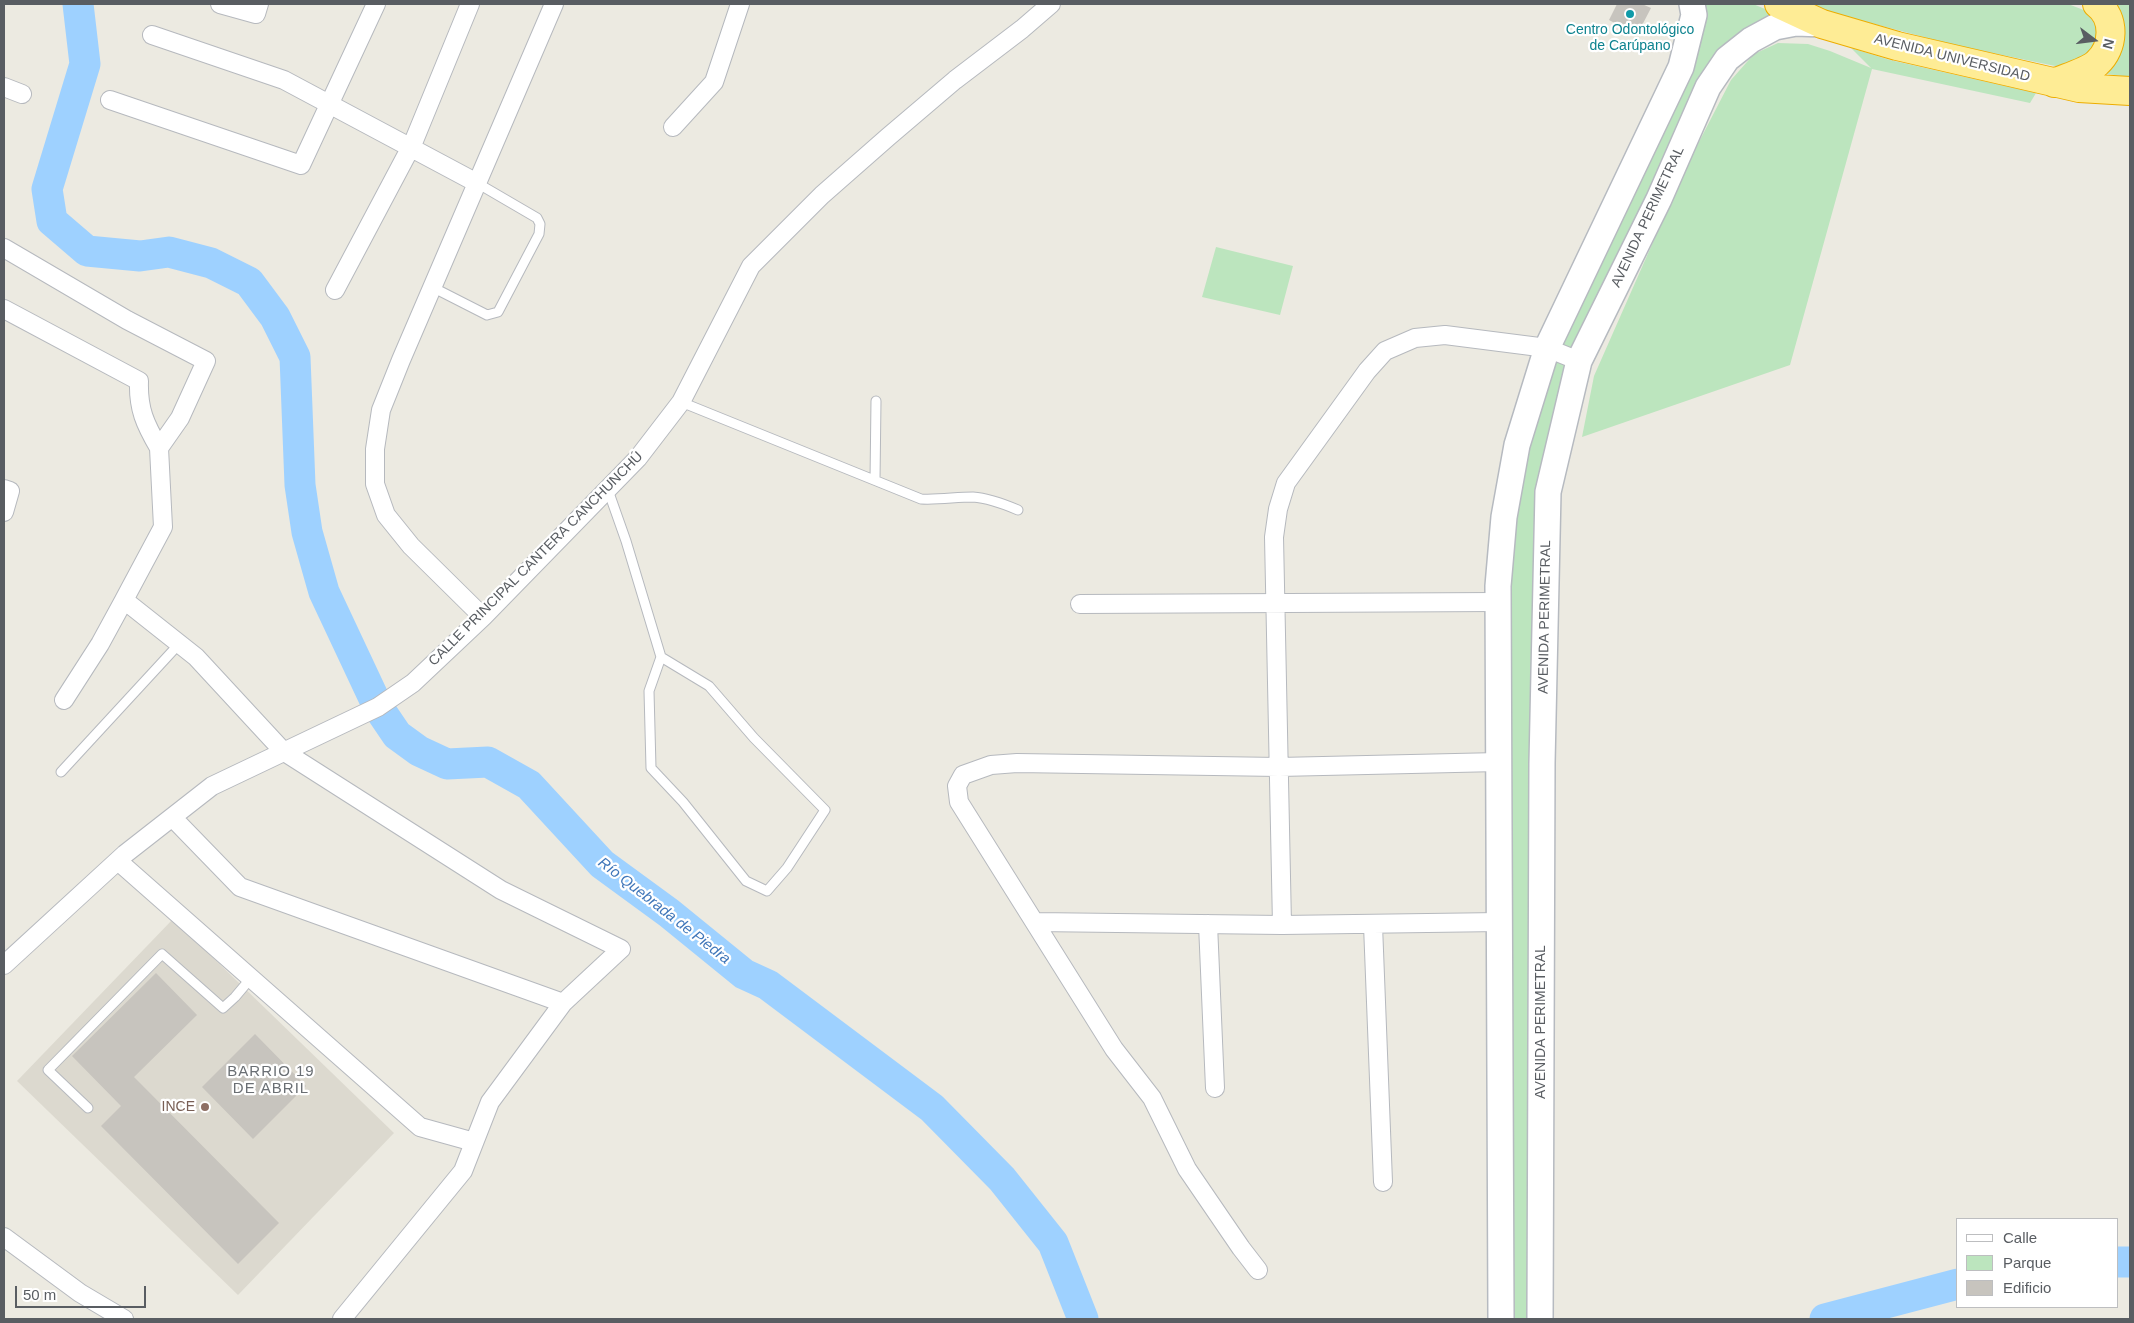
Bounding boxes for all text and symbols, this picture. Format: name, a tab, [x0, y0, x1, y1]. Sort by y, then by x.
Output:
marker: Centro Odontológico de Carúpano	[1624, 8, 1636, 20]
north arrow	[2069, 15, 2119, 65]
place label: Centro Odontológico de Carúpano	[1566, 22, 1694, 54]
street label: AVENIDA UNIVERSIDAD	[1872, 30, 2032, 86]
text: N	[2099, 37, 2118, 51]
street label: AVENIDA PERIMETRAL	[1608, 144, 1688, 290]
street label: CALLE PRINCIPAL CANTERA CANCHUNCHÚ	[425, 448, 647, 670]
street label: AVENIDA PERIMETRAL	[1535, 540, 1555, 694]
water label: Río Quebrada de Piedra	[594, 854, 734, 968]
street label: AVENIDA PERIMETRAL	[1533, 945, 1549, 1099]
district label: BARRIO 19 DE ABRIL	[226, 1063, 316, 1098]
place label: INCE	[162, 1099, 195, 1115]
marker: INCE	[199, 1101, 211, 1113]
legend	[1956, 1218, 2119, 1308]
text: Calle	[2003, 1229, 2037, 1246]
text: Parque	[2003, 1254, 2051, 1271]
scale bar	[18, 1276, 149, 1308]
text: Edificio	[2003, 1279, 2051, 1296]
text: 50 m	[23, 1286, 56, 1303]

